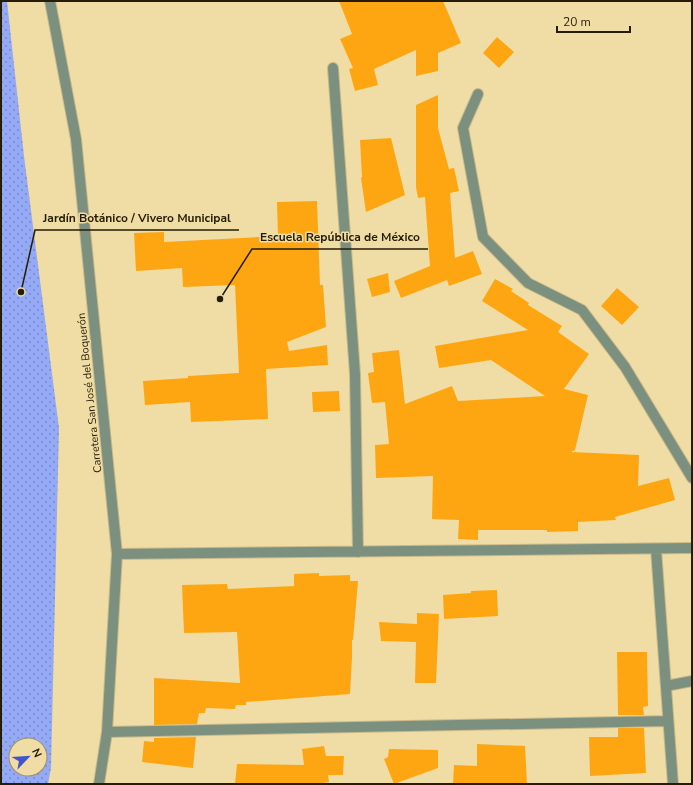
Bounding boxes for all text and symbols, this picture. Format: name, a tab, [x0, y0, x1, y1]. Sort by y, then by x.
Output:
scale bar	[557, 8, 630, 34]
text: 20 m	[563, 14, 591, 30]
callout: Jardín Botánico / Vivero Municipal	[35, 206, 239, 230]
text: Jardín Botánico / Vivero Municipal	[42, 210, 231, 226]
callout: Escuela República de México	[252, 225, 428, 249]
text: Escuela República de México	[260, 229, 420, 245]
street label: Carretera San José del Boquerón	[74, 312, 105, 474]
north arrow	[8, 737, 48, 777]
text: N	[28, 746, 45, 760]

